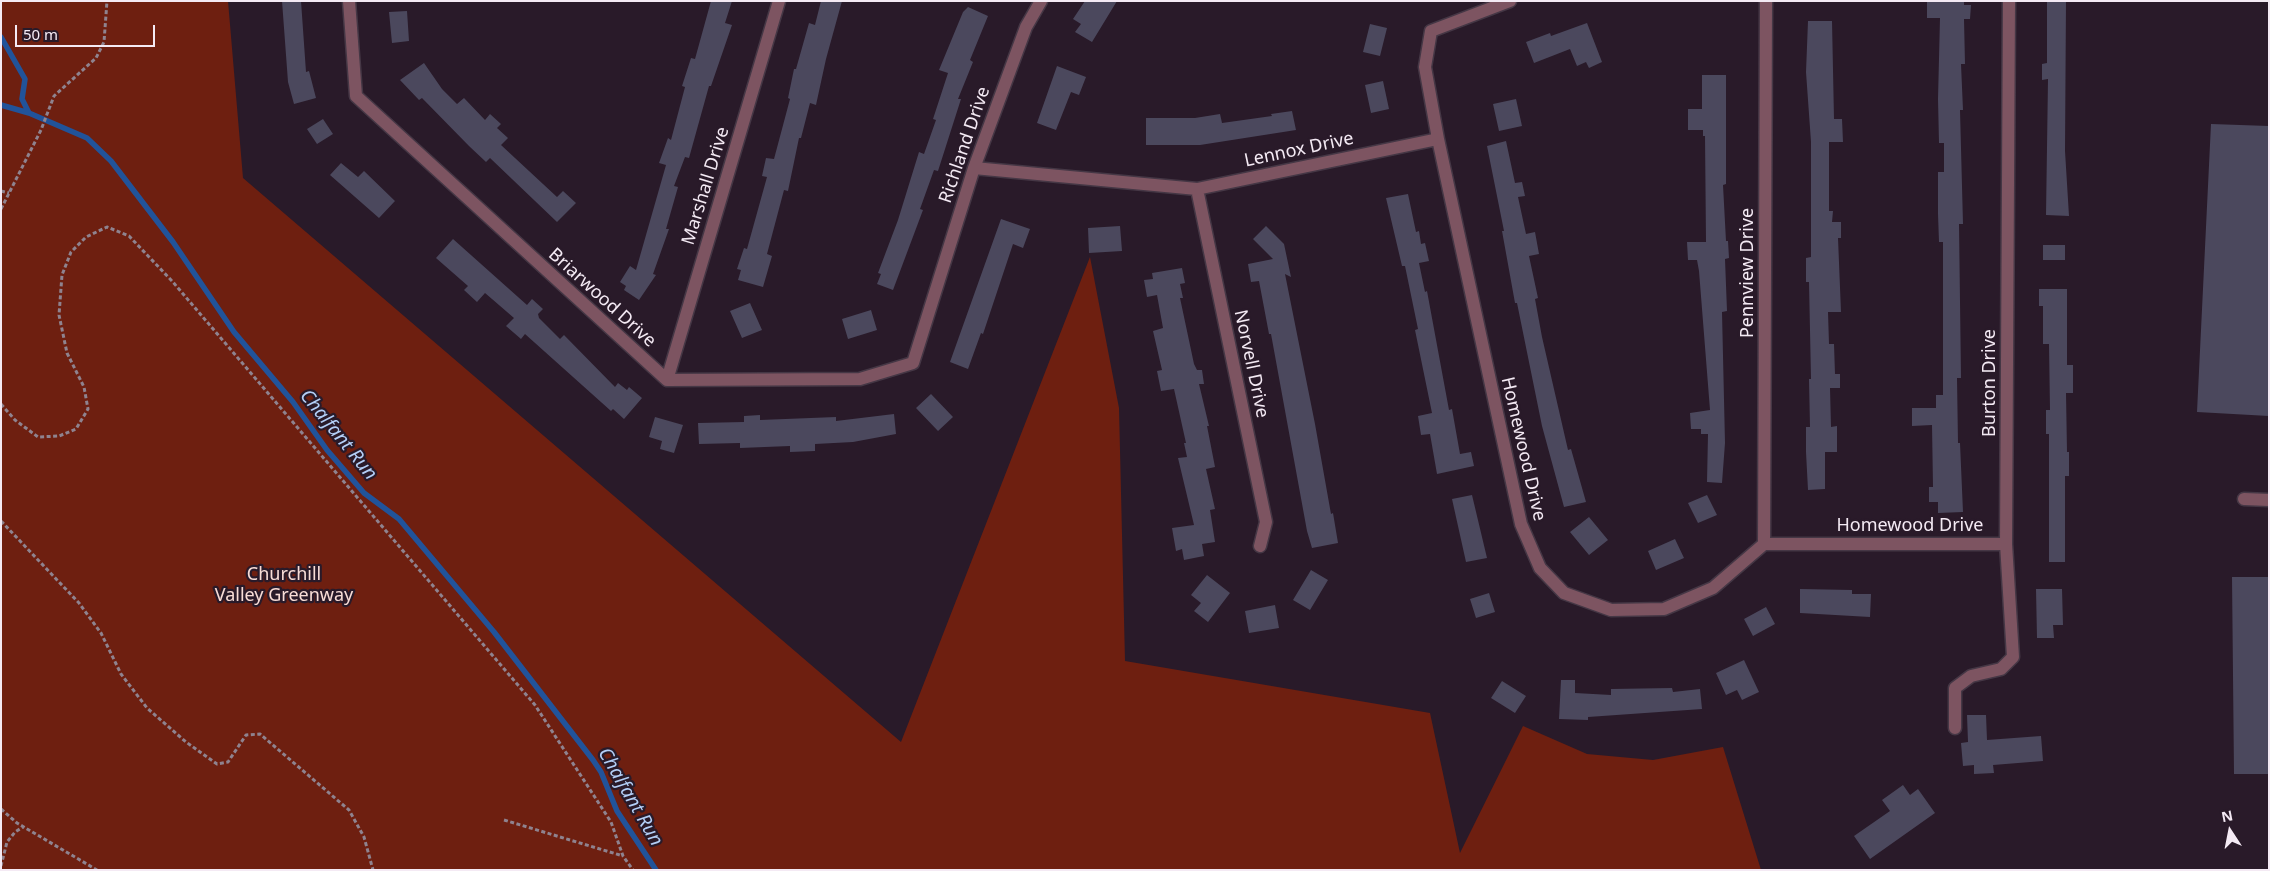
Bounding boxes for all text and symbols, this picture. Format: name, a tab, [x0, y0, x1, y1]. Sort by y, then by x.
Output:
scale bar	[18, 15, 158, 47]
text: 50 m	[23, 24, 58, 44]
street label: Richland Drive	[935, 84, 995, 206]
street label: Marshall Drive	[678, 124, 734, 248]
street label: Lennox Drive	[1242, 128, 1356, 172]
street label: Pennview Drive	[1737, 208, 1759, 338]
street label: Briarwood Drive	[544, 244, 660, 352]
street label: Norvell Drive	[1229, 308, 1273, 420]
street label: Burton Drive	[1979, 329, 2001, 437]
street label: Homewood Drive	[1496, 375, 1550, 523]
water label: Chalfant Run	[295, 385, 381, 485]
street label: Homewood Drive	[1836, 515, 1984, 537]
park label: Churchill Valley Greenway	[215, 564, 353, 606]
water label: Chalfant Run	[593, 744, 667, 850]
text: N	[2220, 805, 2234, 826]
north arrow	[2205, 806, 2255, 856]

